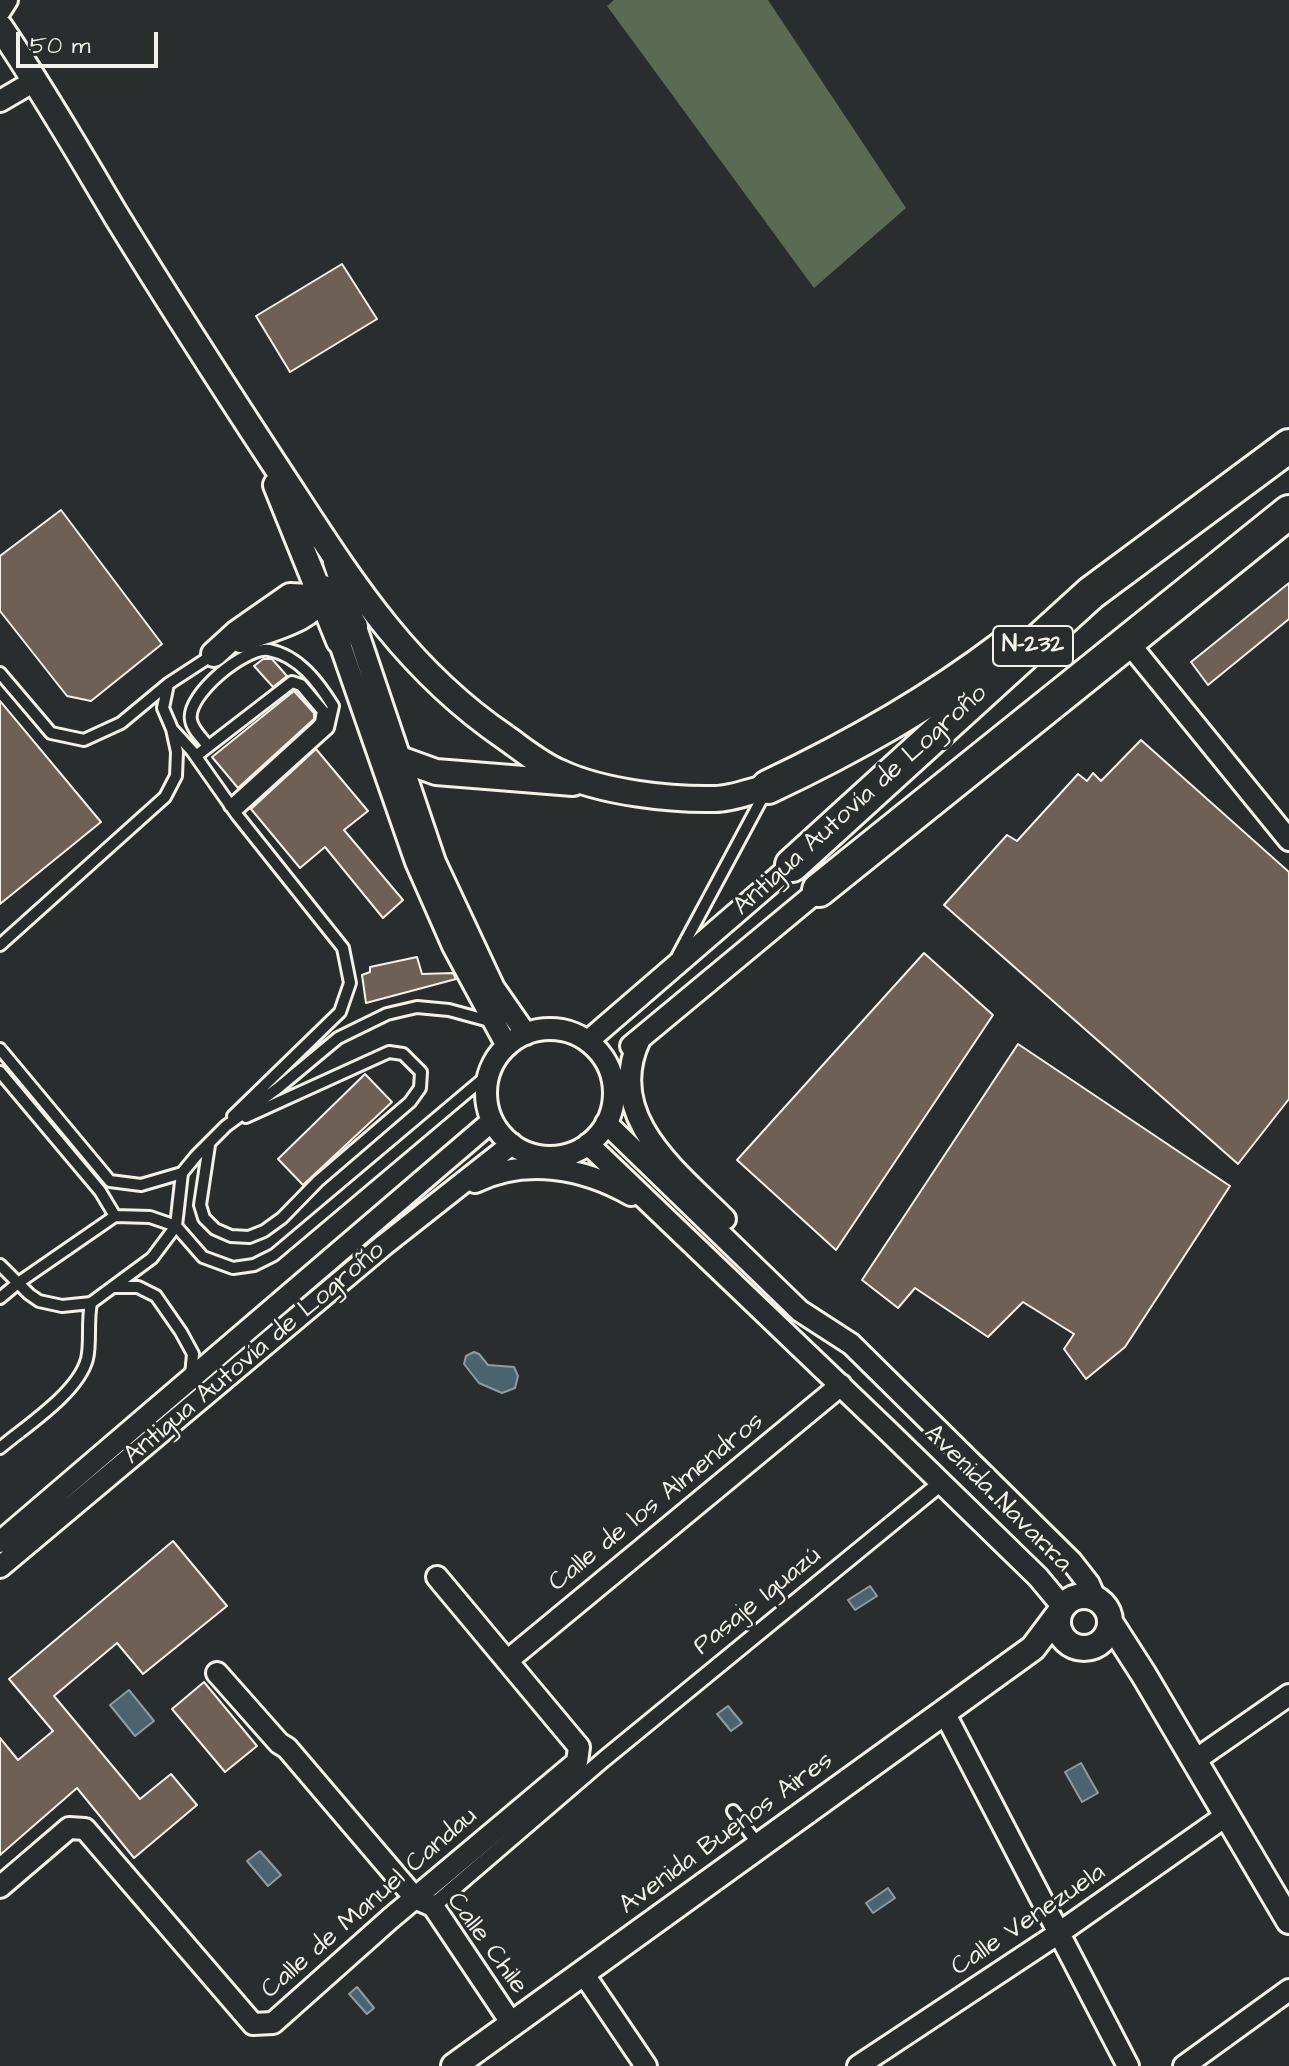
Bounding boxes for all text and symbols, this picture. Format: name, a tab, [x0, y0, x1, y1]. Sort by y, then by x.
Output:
scale bar	[20, 16, 162, 66]
text: 50 m	[30, 29, 90, 63]
road number: N-232	[993, 626, 1073, 666]
street label: Antigua Autovía de Logroño	[728, 679, 994, 923]
street label: Antigua Autovía de Logroño	[118, 1236, 392, 1472]
street label: Calle de los Almendros	[543, 1407, 771, 1599]
street label: Avenida Navarra	[917, 1419, 1077, 1579]
street label: Pasaje Iguazú	[688, 1541, 828, 1663]
street label: Avenida Buenos Aires	[614, 1746, 840, 1922]
street label: Calle de Manuel Candau	[256, 1802, 484, 2006]
street label: Calle Venezuela	[946, 1858, 1112, 1984]
street label: Calle Chile	[439, 1887, 533, 2001]

